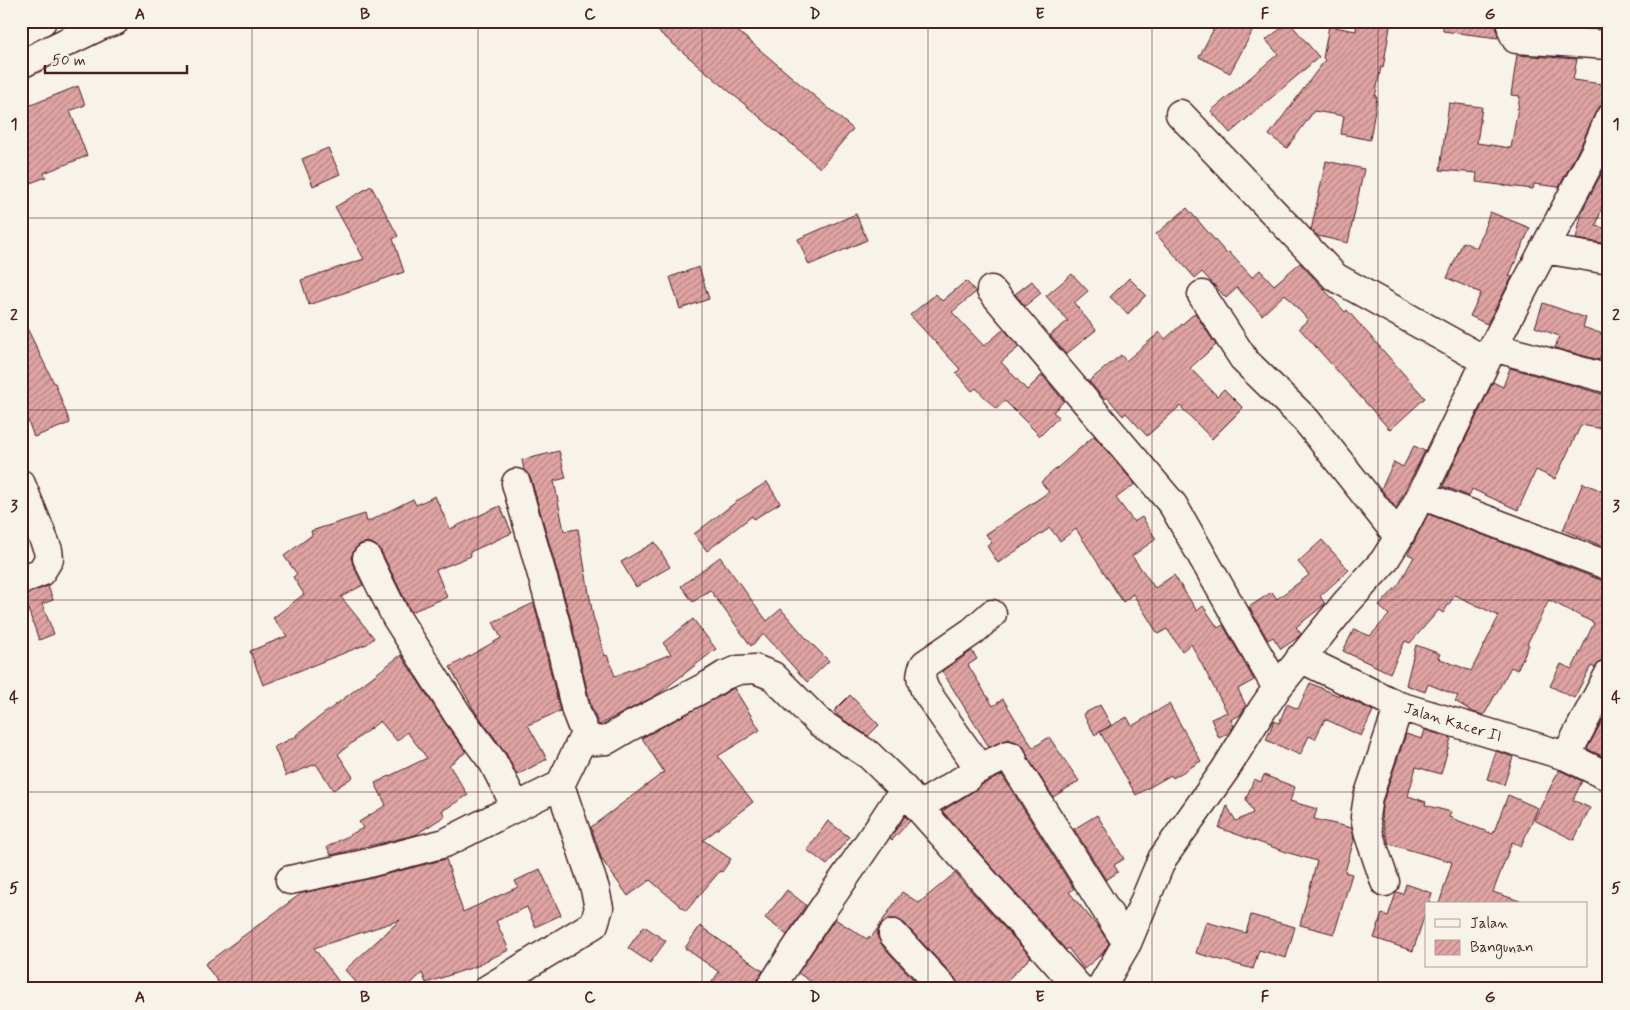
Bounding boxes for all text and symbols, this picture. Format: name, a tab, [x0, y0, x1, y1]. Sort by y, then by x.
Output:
text: A	[135, 4, 145, 25]
text: B	[360, 4, 370, 25]
text: C	[584, 4, 596, 25]
text: D	[809, 4, 821, 25]
text: E	[1035, 4, 1045, 25]
text: F	[1261, 4, 1270, 25]
text: G	[1485, 4, 1496, 25]
scale bar	[45, 42, 188, 74]
text: 50 m	[52, 51, 86, 71]
text: 1	[10, 114, 18, 135]
text: 1	[1612, 114, 1620, 135]
text: 2	[10, 305, 18, 326]
text: 2	[1612, 305, 1620, 326]
text: 3	[10, 496, 18, 517]
text: 3	[1612, 496, 1620, 517]
text: 4	[9, 687, 19, 708]
text: 4	[1611, 687, 1621, 708]
street label: Jalan Kacer II	[1401, 699, 1504, 747]
text: 5	[9, 878, 19, 899]
text: 5	[1611, 878, 1621, 899]
legend	[1425, 902, 1588, 968]
text: Jalan	[1470, 914, 1509, 934]
text: Bangunan	[1470, 938, 1533, 959]
text: A	[135, 987, 145, 1008]
text: B	[360, 987, 370, 1008]
text: C	[584, 987, 596, 1008]
text: D	[809, 987, 821, 1008]
text: E	[1035, 987, 1045, 1008]
text: F	[1261, 987, 1270, 1008]
text: G	[1485, 987, 1496, 1008]

